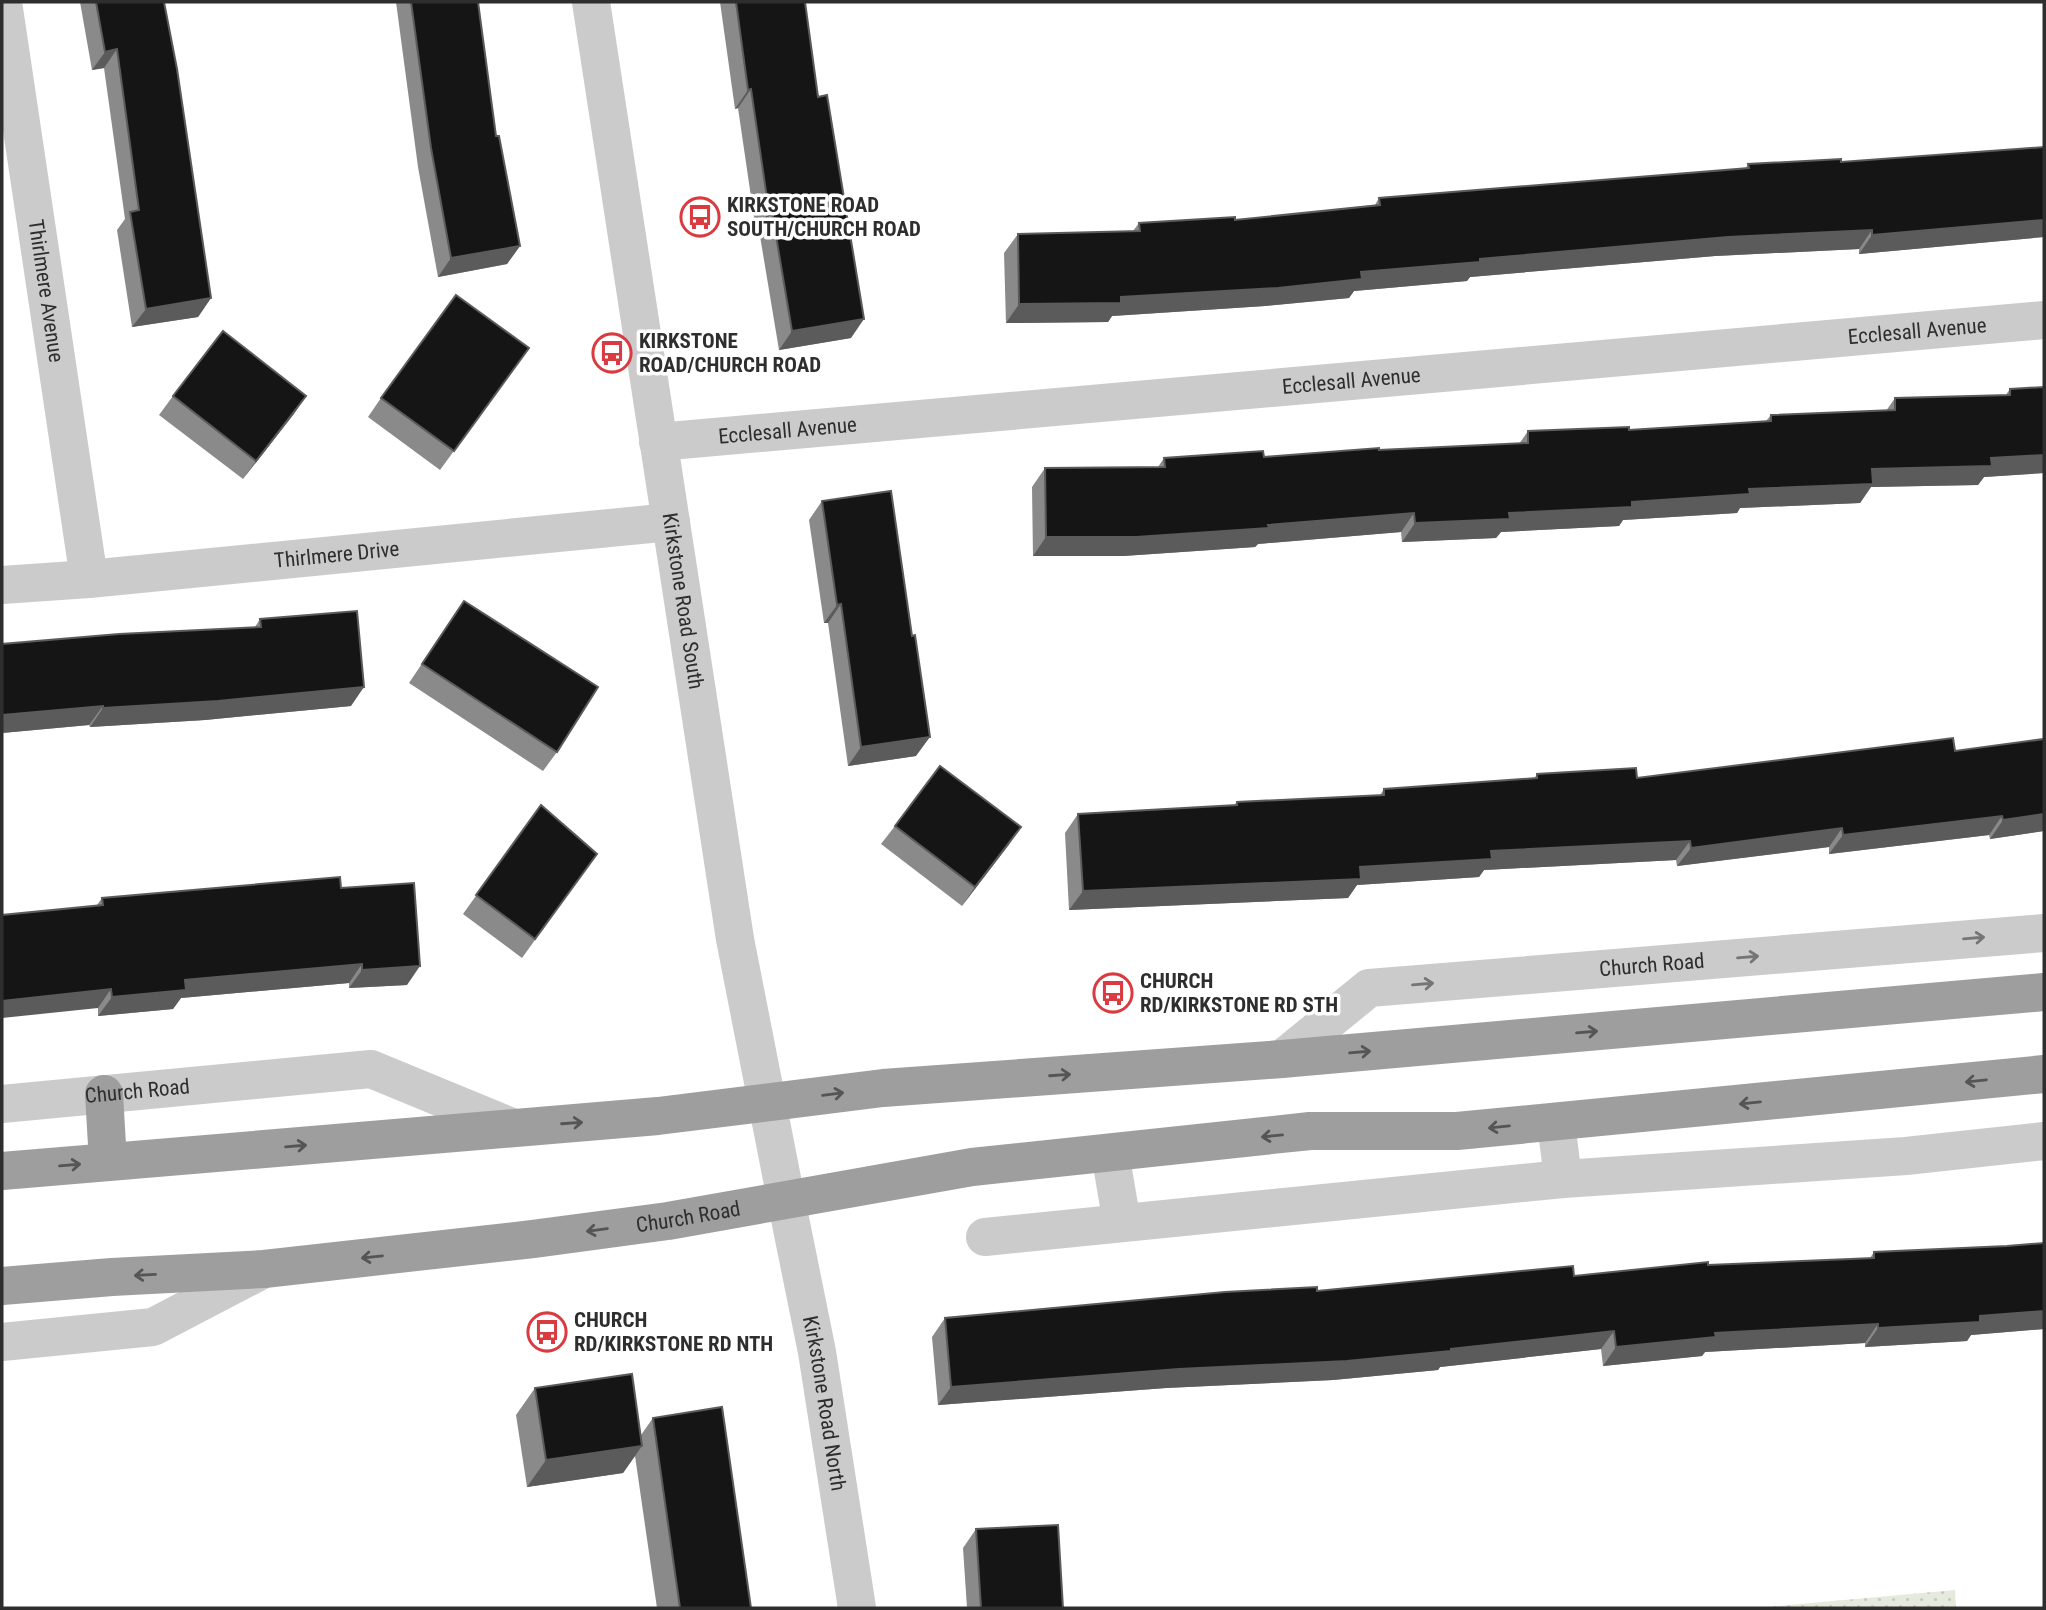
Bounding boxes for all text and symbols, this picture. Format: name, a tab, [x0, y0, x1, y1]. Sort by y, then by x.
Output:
place label: KIRKSTONE ROAD SOUTH/CHURCH ROAD	[727, 193, 921, 241]
bus stop icon: KIRKSTONE ROAD SOUTH/CHURCH ROAD	[679, 196, 721, 238]
street label: Thirlmere Avenue	[24, 218, 69, 364]
street label: Ecclesall Avenue	[1847, 313, 1988, 349]
place label: KIRKSTONE ROAD/CHURCH ROAD	[639, 329, 821, 377]
bus stop icon: KIRKSTONE ROAD/CHURCH ROAD	[591, 332, 633, 374]
street label: Ecclesall Avenue	[1281, 363, 1422, 399]
street label: Ecclesall Avenue	[717, 413, 858, 449]
street label: Kirkstone Road South	[658, 511, 708, 691]
street label: Thirlmere Drive	[273, 537, 400, 573]
one-way arrow	[1963, 931, 1985, 944]
street label: Church Road	[1598, 949, 1705, 981]
one-way arrow	[1736, 950, 1758, 963]
place label: CHURCH RD/KIRKSTONE RD STH	[1140, 969, 1338, 1017]
bus stop icon: CHURCH RD/KIRKSTONE RD STH	[1092, 972, 1134, 1014]
one-way arrow	[1411, 977, 1434, 990]
one-way arrow	[1575, 1025, 1598, 1038]
one-way arrow	[1348, 1045, 1371, 1058]
one-way arrow	[1048, 1068, 1071, 1081]
street label: Church Road	[84, 1074, 191, 1108]
one-way arrow	[1966, 1075, 1988, 1088]
one-way arrow	[822, 1088, 844, 1101]
one-way arrow	[1739, 1097, 1762, 1110]
one-way arrow	[560, 1117, 583, 1130]
one-way arrow	[1488, 1121, 1511, 1134]
one-way arrow	[1261, 1129, 1284, 1142]
one-way arrow	[285, 1139, 307, 1152]
one-way arrow	[58, 1158, 81, 1171]
street label: Church Road	[635, 1196, 742, 1237]
one-way arrow	[587, 1224, 609, 1237]
one-way arrow	[361, 1251, 383, 1264]
one-way arrow	[134, 1269, 157, 1282]
place label: CHURCH RD/KIRKSTONE RD NTH	[574, 1308, 773, 1356]
bus stop icon: CHURCH RD/KIRKSTONE RD NTH	[526, 1311, 568, 1353]
street label: Kirkstone Road North	[798, 1314, 851, 1493]

